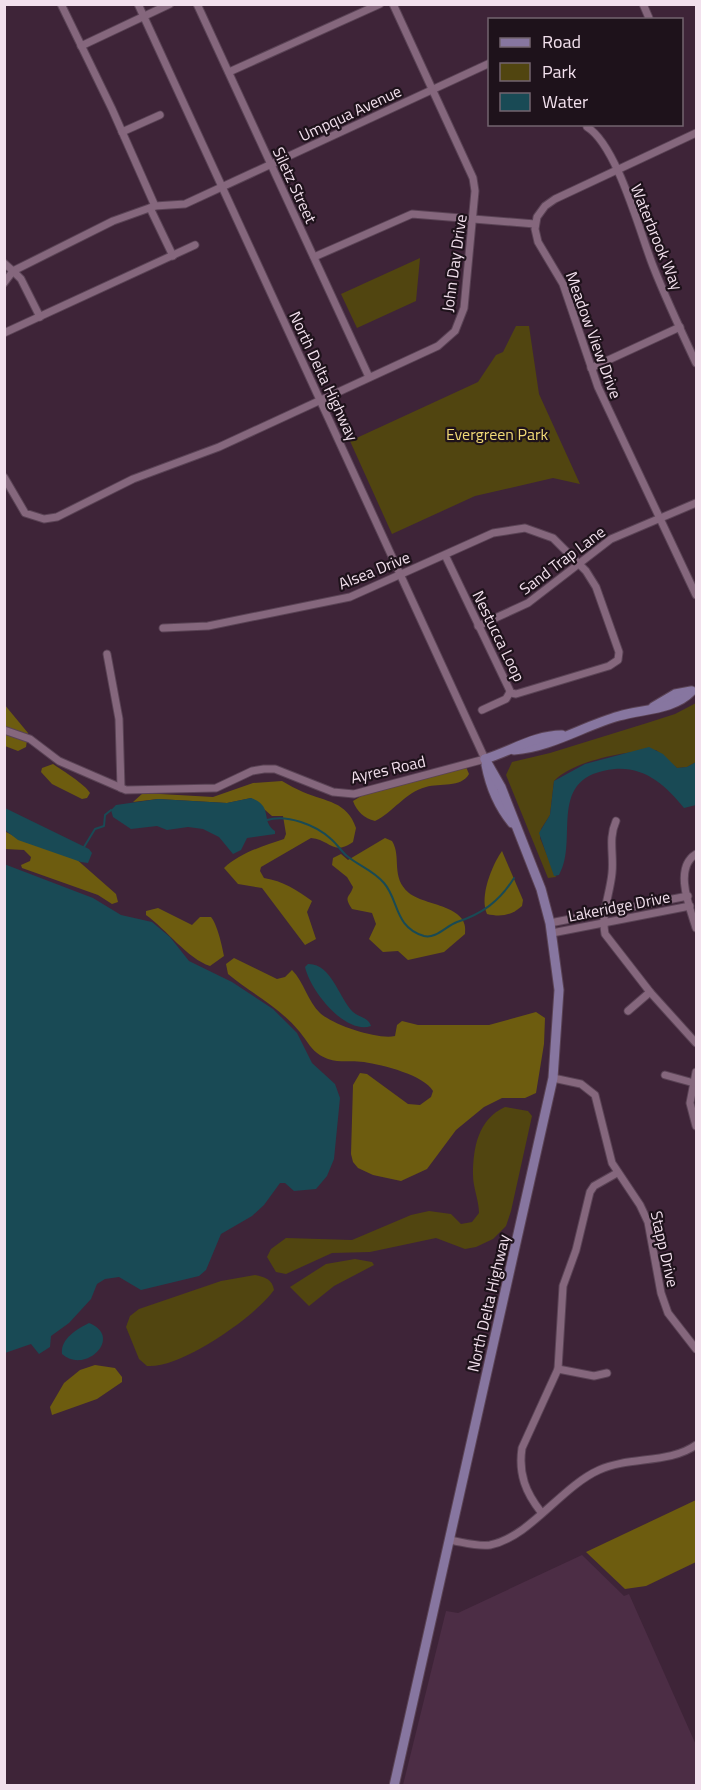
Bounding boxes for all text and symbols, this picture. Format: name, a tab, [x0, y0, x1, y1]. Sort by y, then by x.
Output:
legend	[488, 18, 683, 126]
text: Road	[542, 28, 581, 55]
text: Park	[542, 58, 577, 85]
street label: Umpqua Avenue	[295, 79, 405, 147]
text: Water	[542, 88, 588, 115]
street label: Siletz Street	[267, 143, 323, 227]
street label: Waterbrook Way	[625, 180, 689, 294]
street label: John Day Drive	[435, 213, 473, 313]
street label: Meadow View Drive	[560, 268, 628, 402]
street label: North Delta Highway	[283, 307, 365, 445]
park label: Evergreen Park	[446, 422, 548, 446]
street label: Sand Trap Lane	[514, 520, 610, 600]
street label: Alsea Drive	[335, 545, 413, 595]
street label: Nestucca Loop	[467, 586, 531, 686]
street label: Ayres Road	[348, 749, 428, 789]
street label: Lakeridge Drive	[566, 884, 672, 928]
street label: Stapp Drive	[645, 1209, 685, 1289]
street label: North Delta Highway	[461, 1232, 516, 1374]

